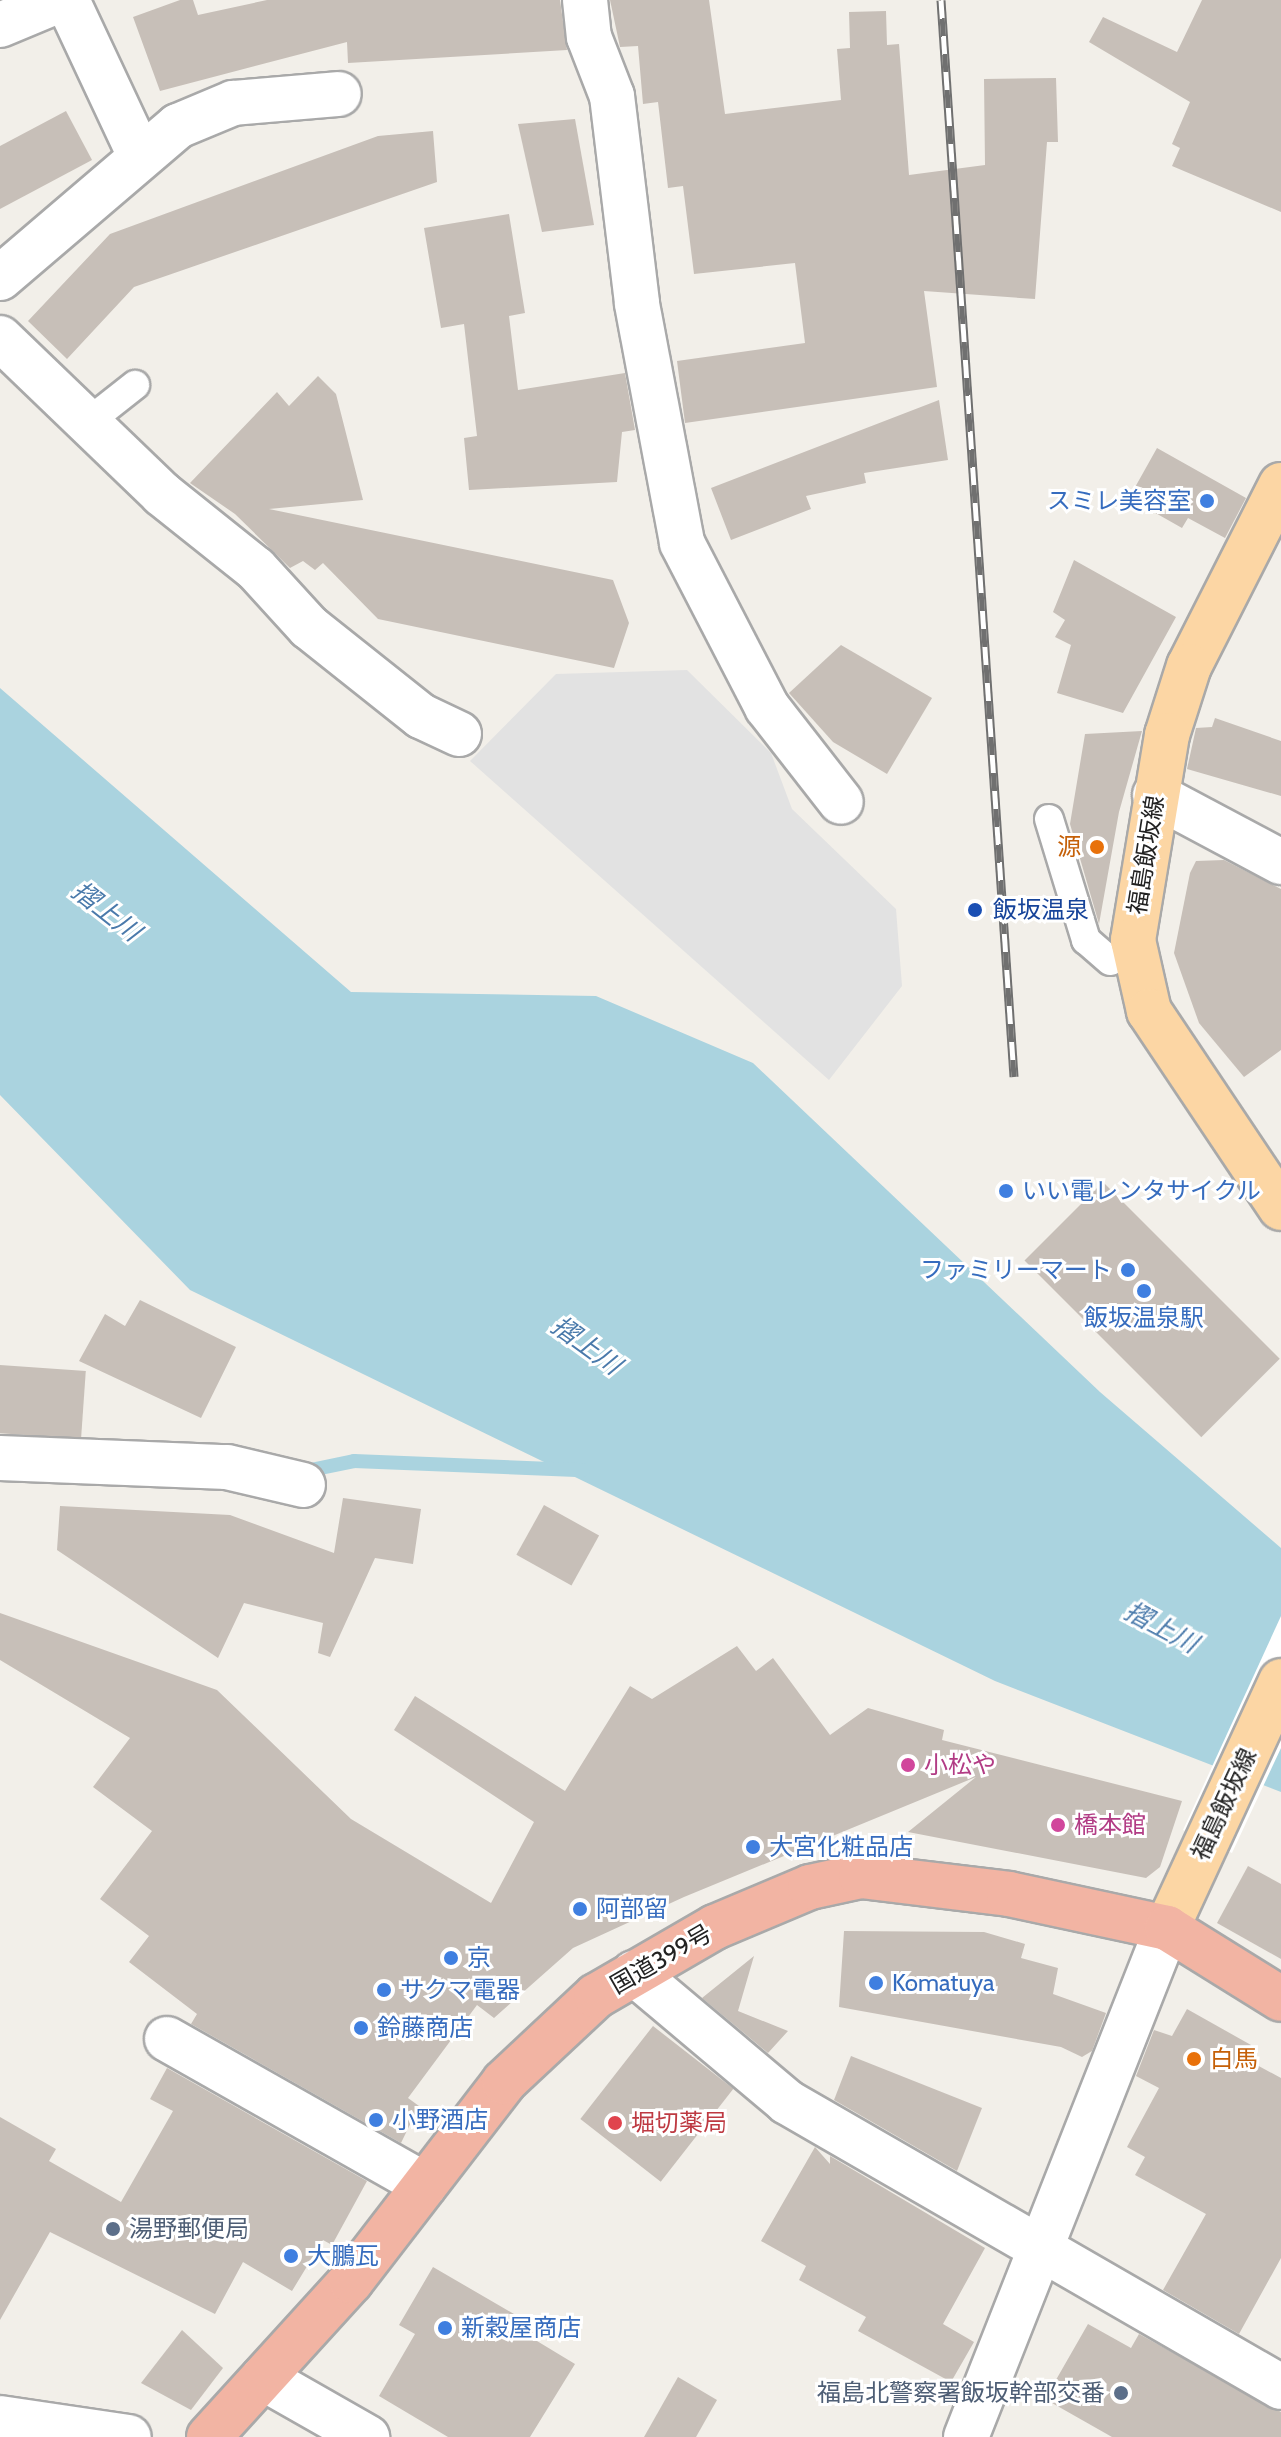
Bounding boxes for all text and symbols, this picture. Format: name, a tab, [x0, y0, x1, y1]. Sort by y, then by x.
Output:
place label: スミレ美容室	[1047, 487, 1191, 515]
marker: スミレ美容室	[1198, 492, 1216, 510]
street label: 福島飯坂線	[1122, 793, 1170, 917]
place label: 源	[1057, 833, 1081, 861]
marker: 源	[1088, 838, 1106, 856]
water label: 摺上川	[66, 876, 146, 948]
place label: 飯坂温泉	[993, 896, 1089, 924]
marker: 飯坂温泉	[964, 899, 986, 921]
place label: いい電レンタサイクル	[1022, 1177, 1262, 1205]
marker: いい電レンタサイクル	[997, 1182, 1015, 1200]
place label: ファミリーマート	[920, 1256, 1112, 1284]
marker: ファミリーマート	[1119, 1261, 1137, 1279]
marker: 飯坂温泉駅	[1135, 1282, 1153, 1300]
place label: 飯坂温泉駅	[1084, 1304, 1204, 1332]
water label: 摺上川	[545, 1310, 627, 1382]
water label: 摺上川	[1119, 1596, 1203, 1660]
street label: 福島飯坂線	[1186, 1744, 1262, 1864]
place label: 小松や	[924, 1751, 996, 1779]
marker: 小松や	[899, 1756, 917, 1774]
place label: 橋本館	[1074, 1811, 1146, 1839]
marker: 橋本館	[1049, 1816, 1067, 1834]
place label: 大宮化粧品店	[769, 1833, 913, 1861]
marker: 大宮化粧品店	[744, 1838, 762, 1856]
place label: 阿部留	[596, 1895, 668, 1923]
marker: 阿部留	[571, 1900, 589, 1918]
street label: 国道399号	[605, 1918, 717, 2000]
place label: 京	[467, 1944, 491, 1972]
marker: 京	[442, 1949, 460, 1967]
place label: Komatuya	[892, 1969, 994, 1997]
marker: Komatuya	[867, 1974, 885, 1992]
place label: サクマ電器	[400, 1976, 520, 2004]
marker: サクマ電器	[375, 1981, 393, 1999]
place label: 鈴藤商店	[377, 2014, 473, 2042]
marker: 鈴藤商店	[352, 2019, 370, 2037]
place label: 白馬	[1210, 2045, 1258, 2073]
marker: 白馬	[1185, 2050, 1203, 2068]
place label: 小野酒店	[392, 2106, 488, 2134]
place label: 堀切薬局	[631, 2109, 727, 2137]
marker: 小野酒店	[367, 2111, 385, 2129]
marker: 堀切薬局	[606, 2114, 624, 2132]
place label: 湯野郵便局	[129, 2215, 249, 2243]
marker: 湯野郵便局	[104, 2220, 122, 2238]
place label: 大鵬瓦	[307, 2242, 379, 2270]
marker: 大鵬瓦	[282, 2247, 300, 2265]
place label: 新穀屋商店	[461, 2314, 581, 2342]
marker: 新穀屋商店	[436, 2319, 454, 2337]
place label: 福島北警察署飯坂幹部交番	[817, 2379, 1105, 2407]
marker: 福島北警察署飯坂幹部交番	[1112, 2384, 1130, 2402]

